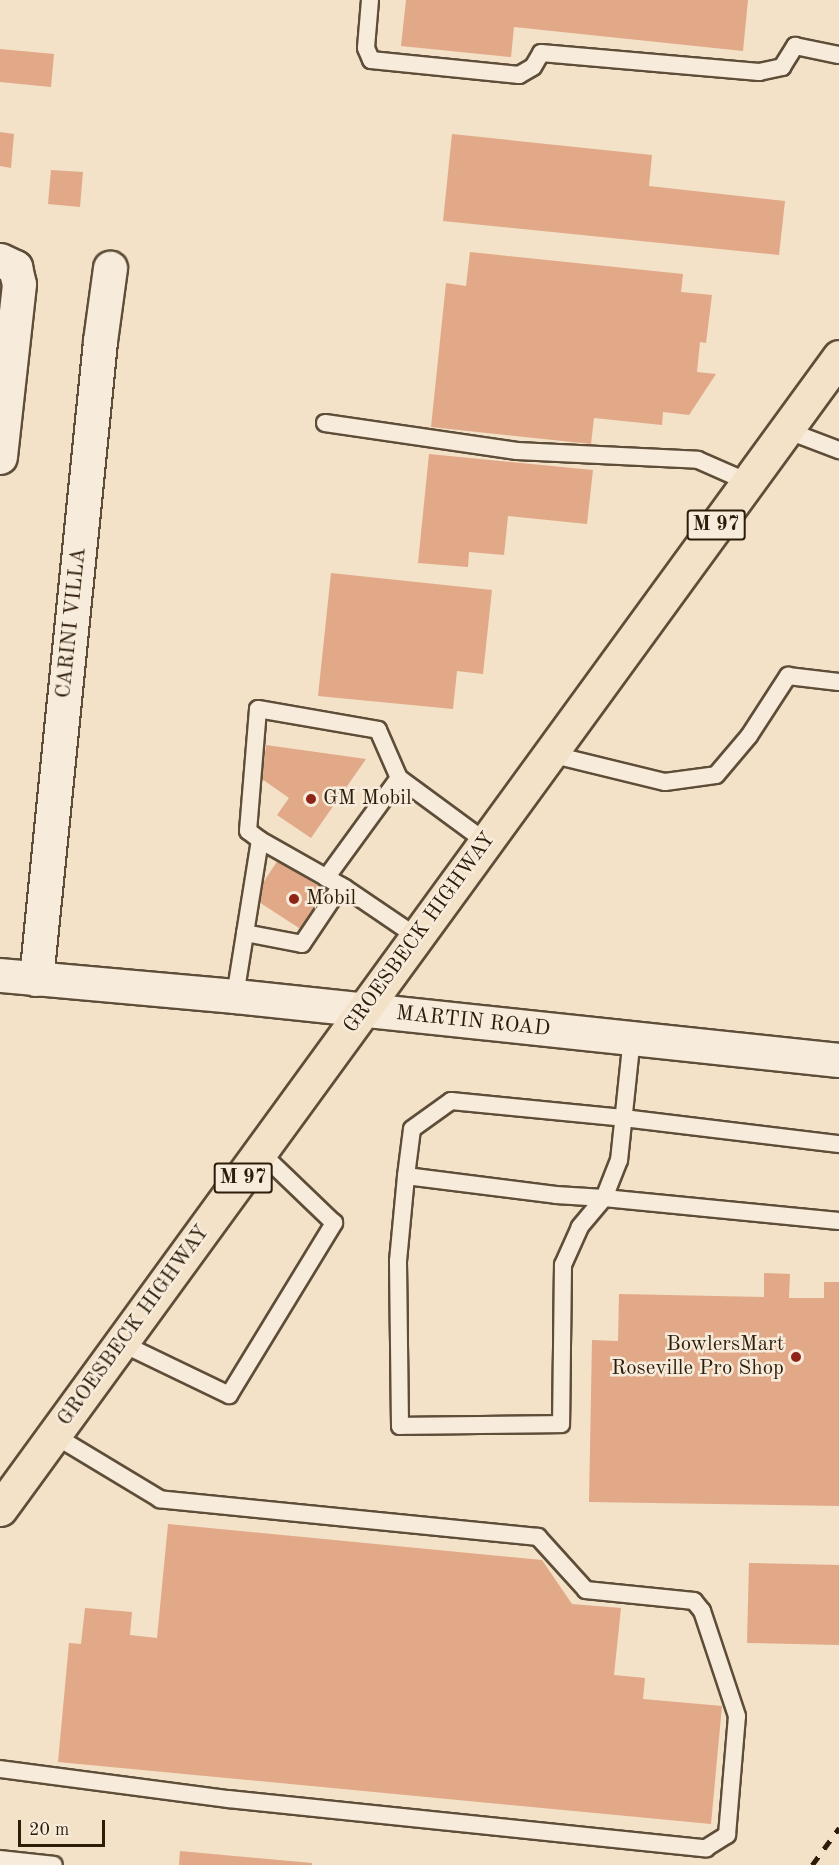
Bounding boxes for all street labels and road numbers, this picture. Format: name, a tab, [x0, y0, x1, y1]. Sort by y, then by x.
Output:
road number: M 97	[686, 508, 746, 542]
street label: CARINI VILLA	[52, 546, 92, 700]
street label: GROESBECK HIGHWAY	[339, 828, 501, 1038]
street label: MARTIN ROAD	[395, 1001, 551, 1043]
road number: M 97	[213, 1161, 273, 1195]
street label: GROESBECK HIGHWAY	[53, 1221, 215, 1431]

